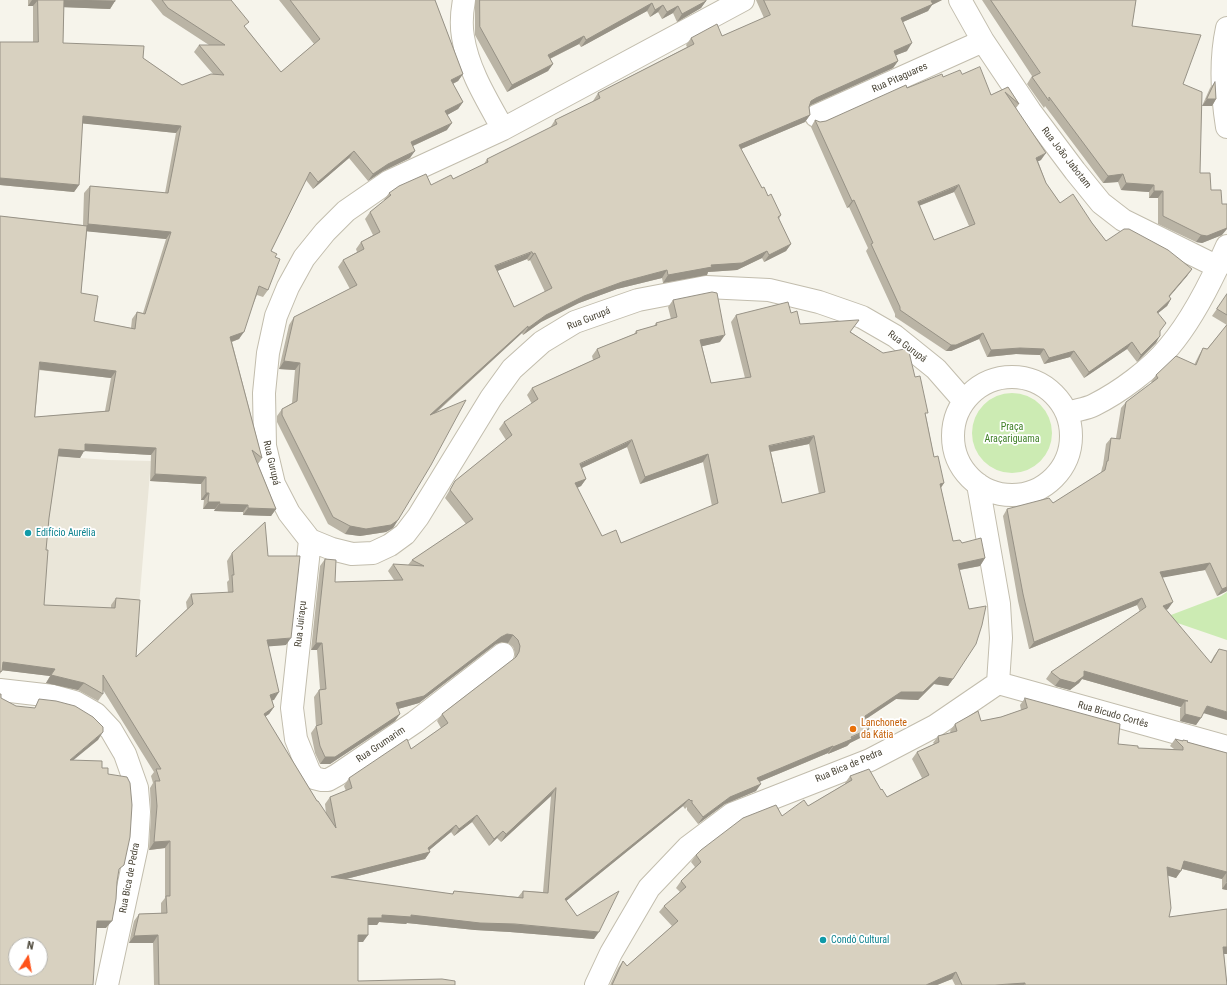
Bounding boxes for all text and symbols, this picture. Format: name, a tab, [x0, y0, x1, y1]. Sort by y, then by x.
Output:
street label: Rua Pitaguares	[870, 60, 930, 96]
street label: Rua João Jabotam	[1038, 125, 1094, 191]
street label: Rua Gurupá	[566, 305, 612, 333]
street label: Rua Gurupá	[885, 328, 929, 366]
park label: Praça Araçariguama	[984, 421, 1040, 444]
street label: Rua Gurupá	[260, 439, 282, 487]
place label: Edifício Aurélia	[36, 527, 95, 539]
marker: Edifício Aurélia	[23, 528, 33, 538]
street label: Rua Juiraçu	[293, 600, 309, 648]
street label: Rua Bicudo Cortês	[1076, 699, 1150, 731]
place label: Lanchonete da Kátia	[861, 717, 907, 740]
street label: Rua Grumarim	[354, 724, 408, 766]
marker: Lanchonete da Kátia	[848, 724, 858, 734]
street label: Rua Bica de Pedra	[814, 747, 884, 785]
street label: Rua Bica de Pedra	[117, 842, 143, 914]
place label: Condô Cultural	[831, 934, 889, 946]
marker: Condô Cultural	[818, 935, 828, 945]
north arrow	[8, 937, 48, 977]
text: N	[26, 939, 35, 953]

